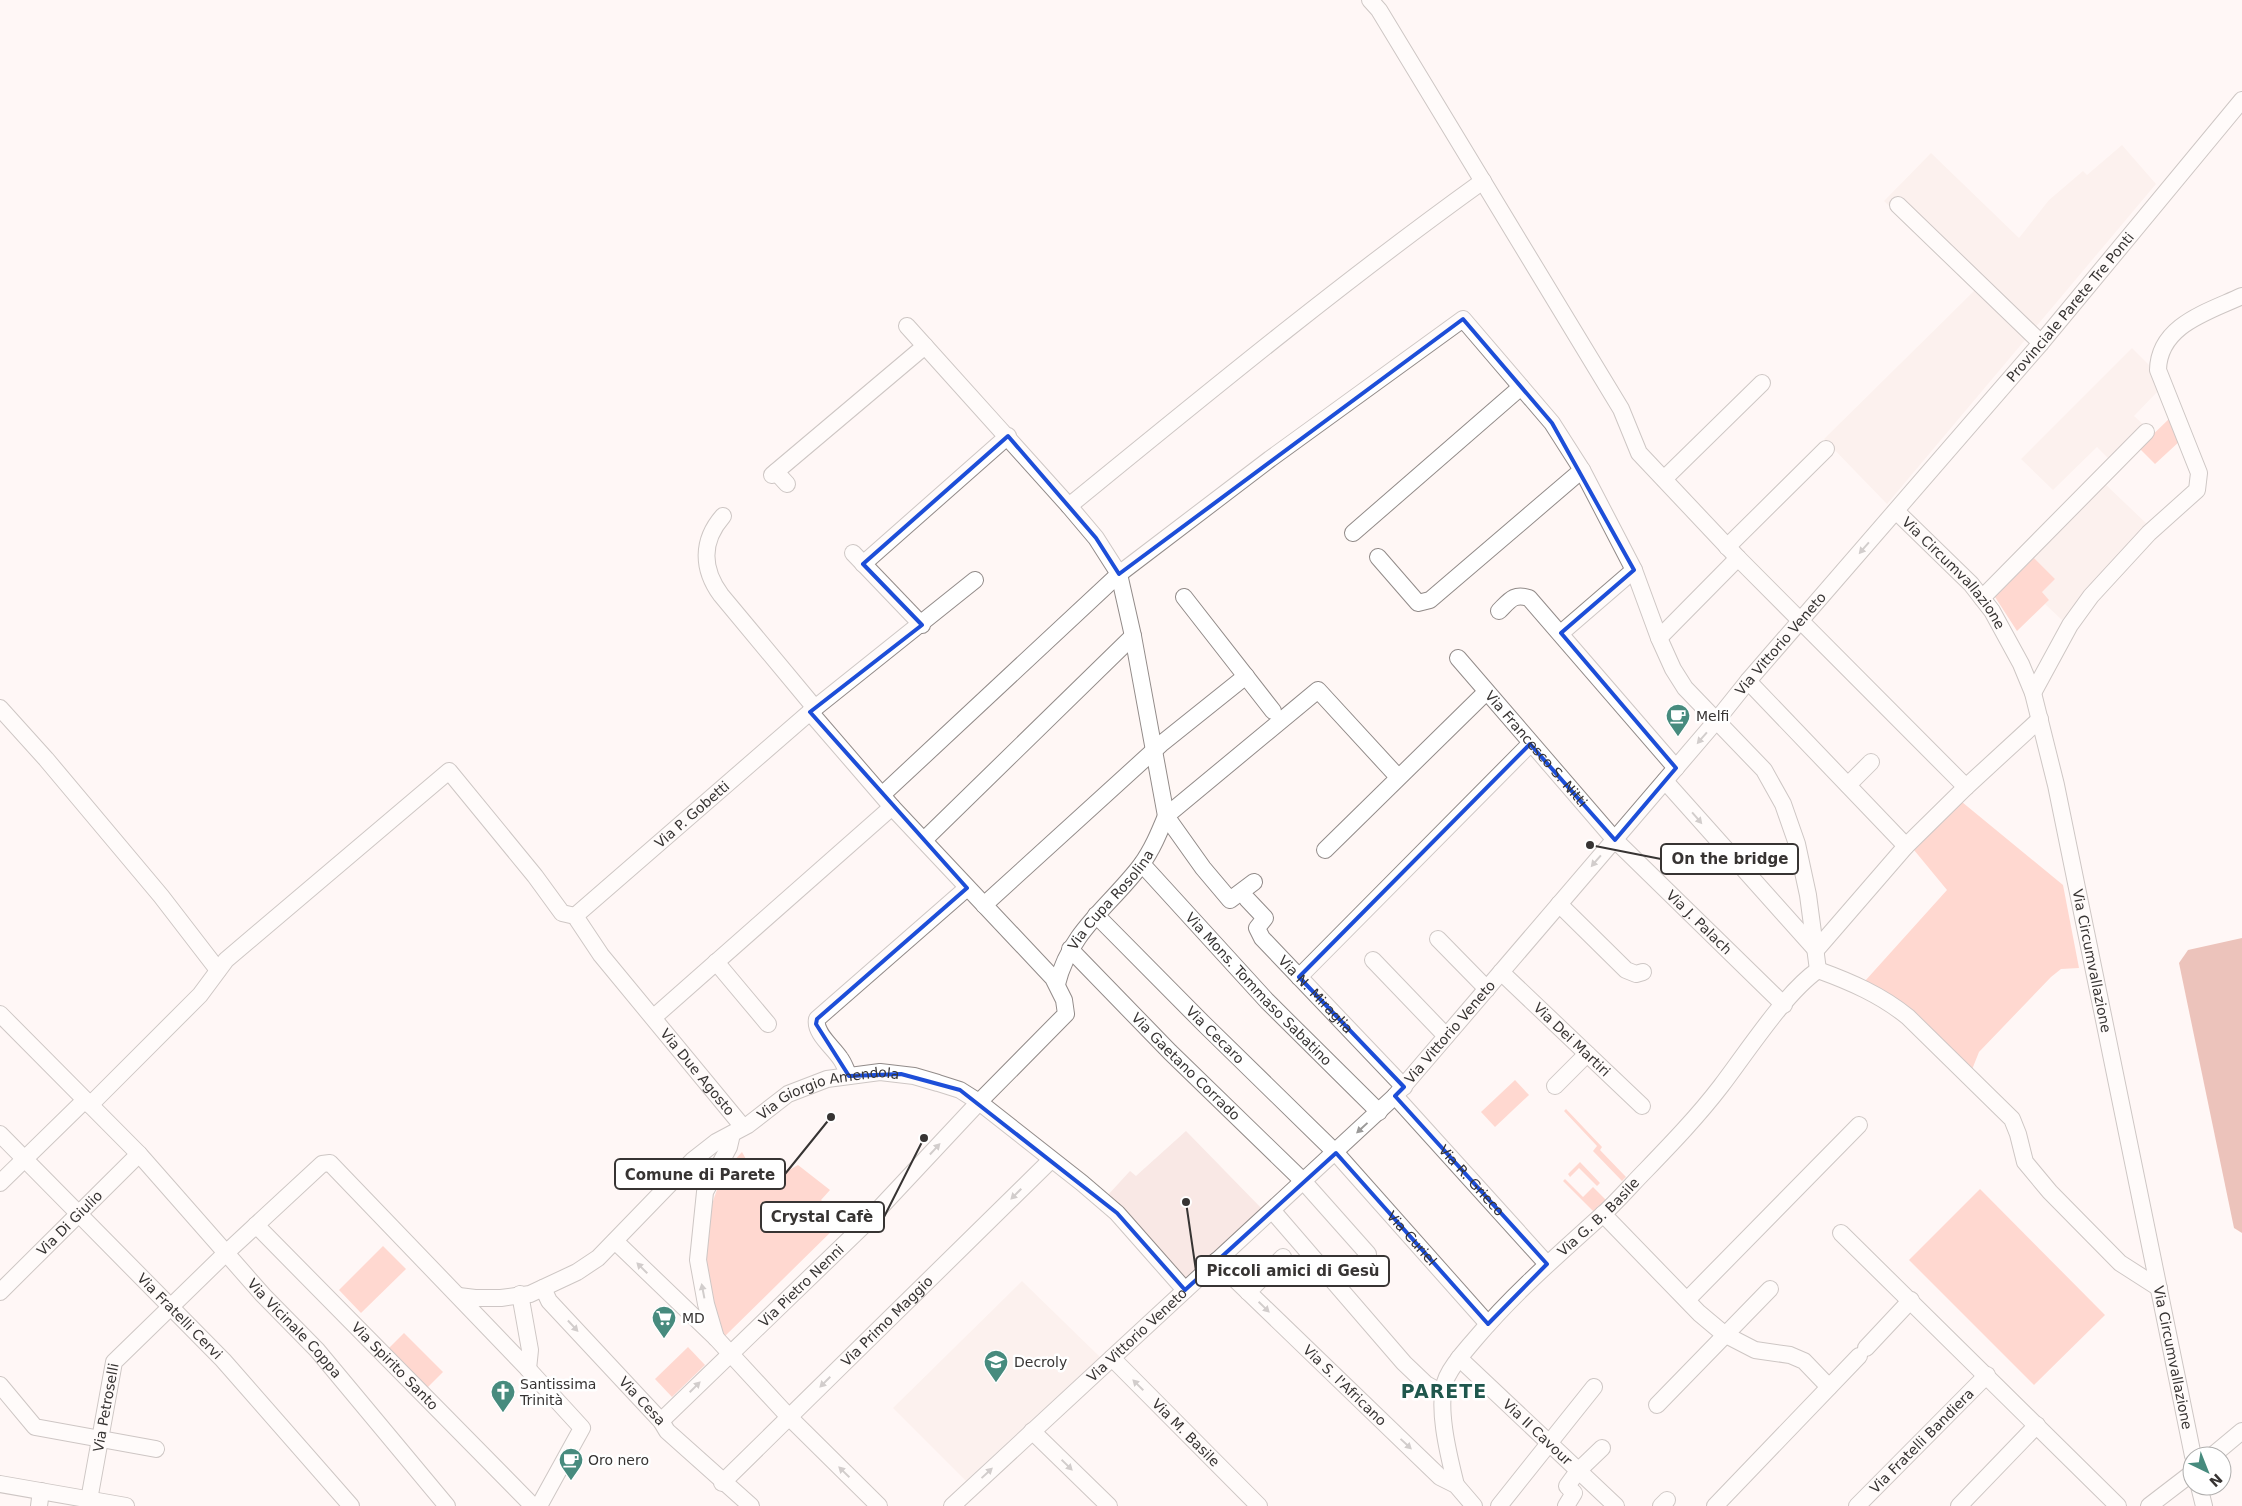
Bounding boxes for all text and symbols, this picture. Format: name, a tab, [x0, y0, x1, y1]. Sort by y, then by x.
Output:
street label: Provinciale Parete Tre Ponti	[2003, 229, 2137, 385]
street label: Via Circumvallazione	[1899, 514, 2008, 632]
one-way arrow	[1859, 541, 1870, 554]
street label: Via Vittorio Veneto	[1732, 589, 1829, 698]
street label: Via Francesco S. Nitti	[1482, 688, 1591, 810]
cafe icon: Melfi	[1665, 703, 1691, 737]
place label: Melfi	[1696, 708, 1729, 724]
one-way arrow	[1696, 731, 1708, 743]
street label: Via P. Gobetti	[652, 778, 732, 851]
one-way arrow	[1691, 811, 1703, 823]
callout: On the bridge	[1661, 844, 1798, 874]
street label: Via Cupa Rosolina	[1064, 847, 1157, 953]
text: On the bridge	[1672, 850, 1788, 868]
one-way arrow	[1591, 854, 1602, 867]
street label: Via J. Palach	[1663, 887, 1735, 958]
street label: Via Circumvallazione	[2069, 888, 2114, 1034]
street label: Via Mons. Tommaso Sabatino	[1182, 909, 1335, 1069]
street label: Via N. Miraglia	[1275, 952, 1356, 1037]
street label: Via Vittorio Veneto	[1401, 977, 1498, 1087]
street label: Via Dei Martiri	[1530, 999, 1614, 1080]
street label: Via Cecaro	[1183, 1003, 1248, 1067]
street label: Via Gaetano Corrado	[1128, 1009, 1243, 1124]
street label: Via Due Agosto	[657, 1026, 738, 1119]
street label: Via Giorgio Amendola	[754, 1064, 900, 1123]
one-way arrow	[1357, 1122, 1369, 1134]
street label: Via R. Grieco	[1435, 1142, 1508, 1219]
one-way arrow	[929, 1144, 941, 1156]
callout: Comune di Parete	[615, 1159, 785, 1189]
text: Comune di Parete	[625, 1166, 775, 1184]
street label: Via G. B. Basile	[1554, 1174, 1642, 1259]
street label: Via Di Giulio	[34, 1187, 105, 1259]
one-way arrow	[1010, 1188, 1022, 1200]
callout: Crystal Cafè	[761, 1202, 884, 1232]
text: Crystal Cafè	[771, 1208, 873, 1226]
street label: Via Curiel	[1383, 1208, 1440, 1269]
street label: Via Pietro Nenni	[756, 1241, 847, 1330]
callout: Piccoli amici di Gesù	[1196, 1256, 1389, 1286]
one-way arrow	[637, 1262, 649, 1274]
text: Piccoli amici di Gesù	[1206, 1262, 1380, 1280]
street label: Via Fratelli Cervi	[134, 1270, 226, 1363]
street label: Via Primo Maggio	[838, 1273, 936, 1370]
street label: Via Vicinale Coppa	[244, 1275, 345, 1381]
one-way arrow	[699, 1282, 707, 1298]
street label: Via Circumvallazione	[2150, 1284, 2195, 1431]
street label: Via Vittorio Veneto	[1084, 1285, 1190, 1385]
one-way arrow	[1258, 1301, 1270, 1313]
supermarket icon: MD	[651, 1305, 677, 1339]
place label: MD	[682, 1310, 705, 1326]
street label: Via Spirito Santo	[348, 1319, 442, 1413]
one-way arrow	[567, 1320, 579, 1332]
street label: Via S. l'Africano	[1300, 1342, 1390, 1429]
school or university icon: Decroly	[983, 1349, 1009, 1383]
place label: Decroly	[1014, 1354, 1067, 1370]
street label: Via Petroselli	[90, 1362, 122, 1453]
street label: Via Cesa	[616, 1373, 669, 1429]
place label: Santissima Trinità	[519, 1376, 596, 1408]
one-way arrow	[819, 1376, 831, 1388]
church icon: Santissima Trinità	[490, 1379, 516, 1413]
one-way arrow	[1133, 1379, 1145, 1391]
district label: PARETE	[1401, 1380, 1487, 1402]
one-way arrow	[689, 1381, 701, 1393]
street label: Via Fratelli Bandiera	[1867, 1385, 1977, 1496]
street label: Via M. Basile	[1149, 1395, 1223, 1470]
street label: Via II Cavour	[1500, 1396, 1576, 1469]
one-way arrow	[1400, 1439, 1412, 1450]
north arrow	[2182, 1446, 2232, 1496]
cafe icon: Oro nero	[558, 1447, 584, 1481]
place label: Oro nero	[588, 1452, 649, 1468]
one-way arrow	[1060, 1459, 1072, 1471]
one-way arrow	[839, 1466, 851, 1478]
one-way arrow	[981, 1467, 993, 1479]
text: N	[2206, 1471, 2226, 1490]

